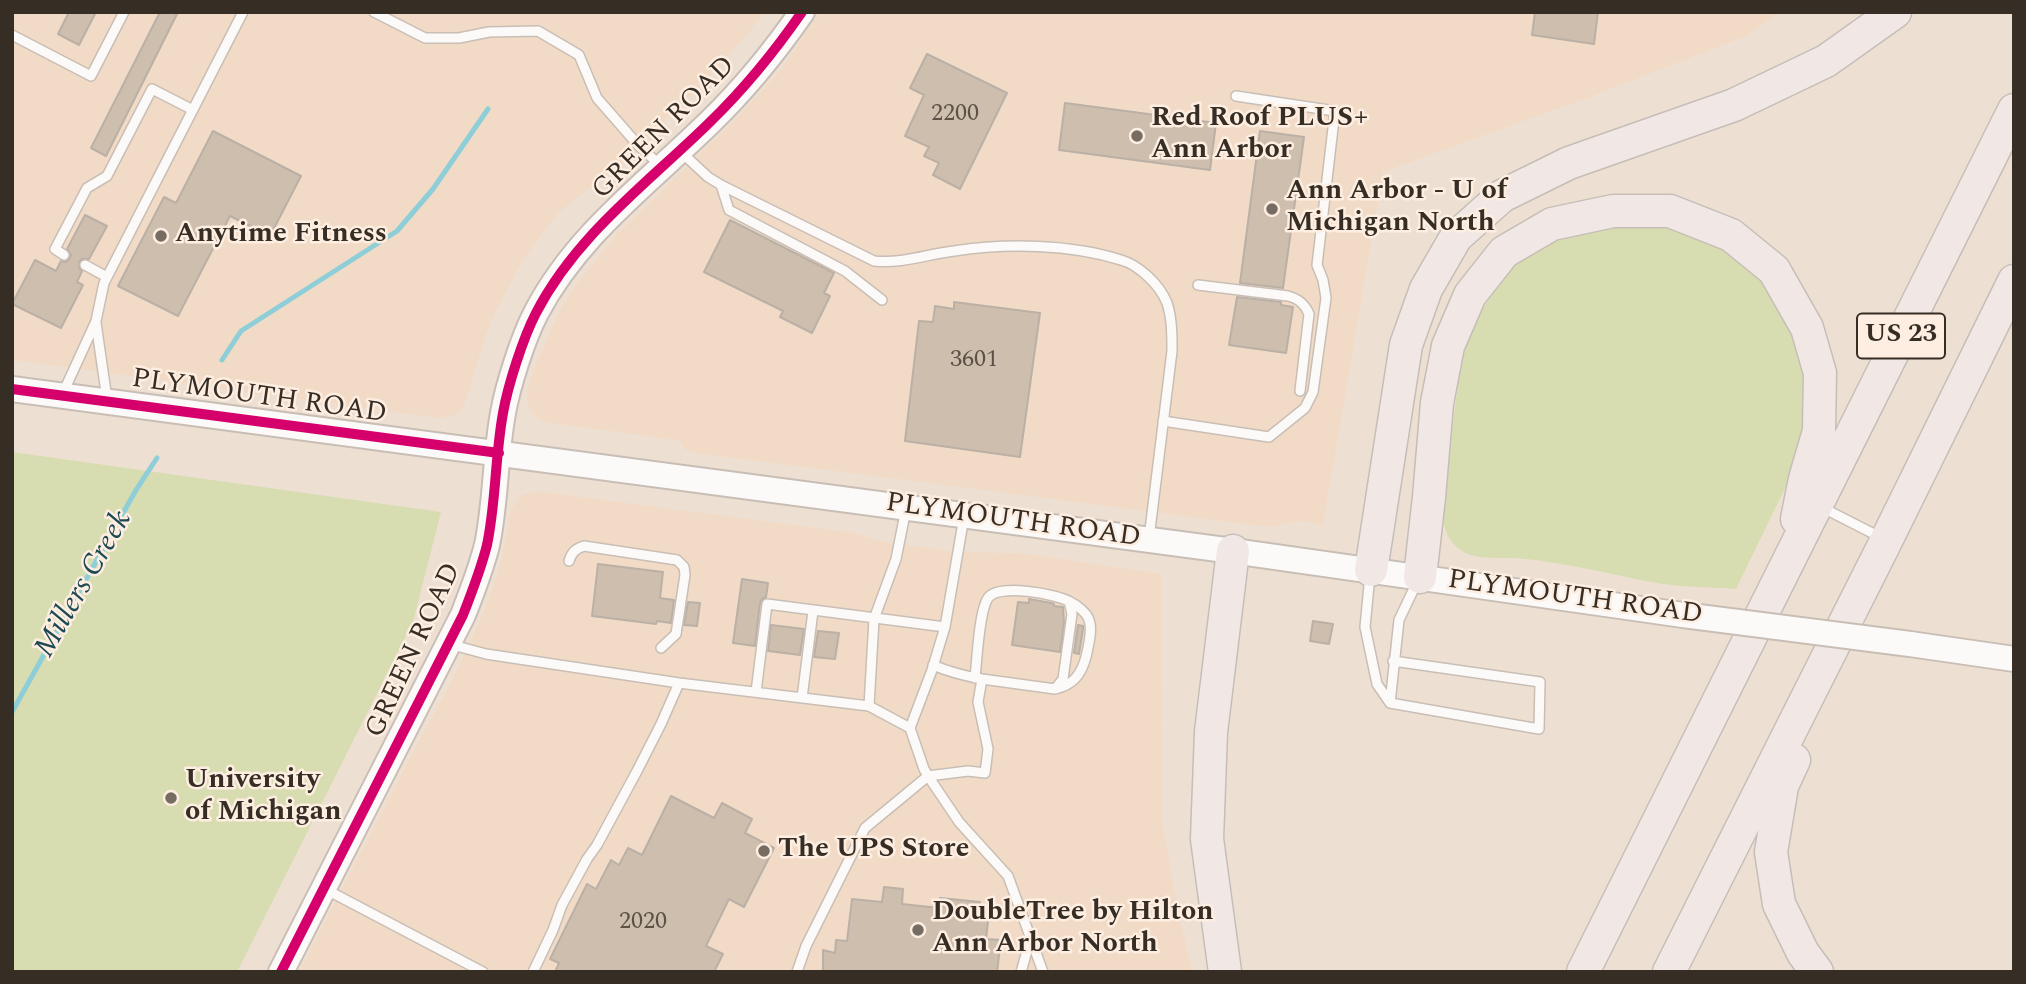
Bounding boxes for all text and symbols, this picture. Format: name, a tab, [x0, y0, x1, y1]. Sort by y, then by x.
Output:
street label: GREEN ROAD	[586, 50, 744, 208]
house number: 2200	[931, 101, 979, 129]
place label: Red Roof PLUS+ Ann Arbor	[1151, 103, 1369, 169]
marker: Red Roof PLUS+ Ann Arbor	[1129, 128, 1145, 144]
place label: Ann Arbor - U of Michigan North	[1286, 176, 1507, 242]
marker: Ann Arbor - U of Michigan North	[1264, 201, 1280, 217]
place label: Anytime Fitness	[175, 219, 387, 253]
marker: Anytime Fitness	[153, 228, 169, 244]
road number: US 23	[1857, 314, 1945, 358]
house number: 3601	[950, 347, 998, 375]
street label: PLYMOUTH ROAD	[129, 363, 389, 433]
street label: PLYMOUTH ROAD	[883, 487, 1143, 557]
water label: Millers Creek	[29, 505, 141, 665]
street label: GREEN ROAD	[360, 558, 470, 744]
street label: PLYMOUTH ROAD	[1445, 564, 1705, 634]
place label: University of Michigan	[185, 765, 341, 831]
marker: University of Michigan	[163, 790, 179, 806]
place label: The UPS Store	[778, 834, 969, 868]
marker: The UPS Store	[756, 843, 772, 859]
place label: DoubleTree by Hilton Ann Arbor North	[932, 897, 1214, 963]
house number: 2020	[619, 909, 667, 937]
marker: DoubleTree by Hilton Ann Arbor North	[910, 922, 926, 938]

